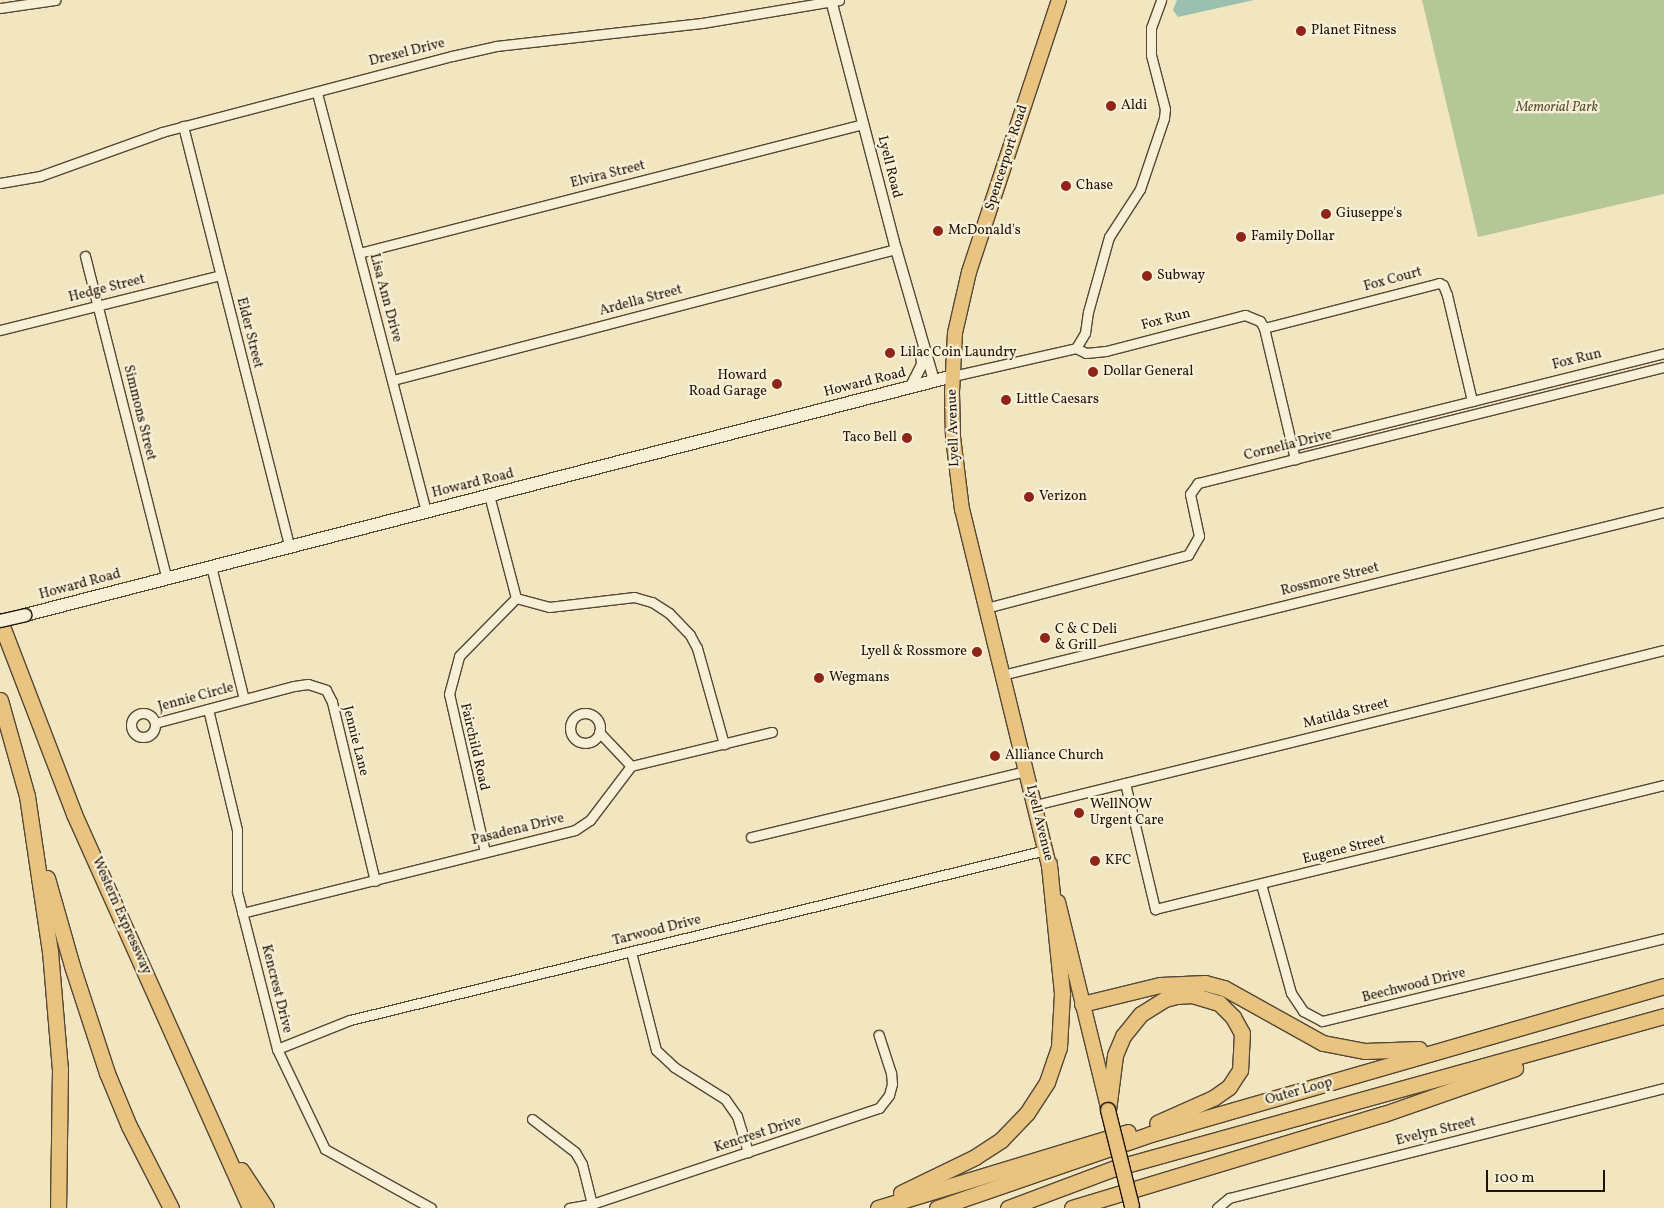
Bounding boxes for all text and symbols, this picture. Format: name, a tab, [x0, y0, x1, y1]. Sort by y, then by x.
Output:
place label: Planet Fitness	[1311, 23, 1397, 39]
marker: Planet Fitness	[1295, 25, 1307, 37]
street label: Drexel Drive	[367, 35, 447, 71]
place label: Aldi	[1121, 98, 1147, 114]
marker: Aldi	[1105, 100, 1117, 112]
park label: Memorial Park	[1516, 100, 1598, 116]
street label: Spencerport Road	[982, 103, 1032, 213]
street label: Lyell Road	[873, 134, 905, 200]
street label: Elvira Street	[569, 158, 647, 192]
place label: Chase	[1076, 178, 1113, 194]
marker: Chase	[1060, 180, 1072, 192]
place label: Giuseppe's	[1336, 206, 1402, 222]
marker: Giuseppe's	[1320, 208, 1332, 220]
place label: McDonald's	[948, 223, 1021, 239]
marker: McDonald's	[932, 225, 944, 237]
place label: Family Dollar	[1251, 229, 1335, 245]
marker: Family Dollar	[1235, 231, 1247, 243]
street label: Lisa Ann Drive	[365, 252, 405, 344]
street label: Fox Court	[1362, 264, 1424, 296]
place label: Subway	[1157, 268, 1205, 284]
marker: Subway	[1141, 270, 1153, 282]
street label: Hedge Street	[67, 271, 147, 307]
street label: Ardella Street	[598, 282, 684, 320]
street label: Elder Street	[232, 296, 266, 370]
street label: Fox Run	[1140, 305, 1192, 335]
place label: Lilac Coin Laundry	[900, 345, 1017, 361]
street label: Fox Run	[1551, 346, 1603, 374]
marker: Lilac Coin Laundry	[884, 347, 896, 359]
street label: Simmons Street	[119, 363, 159, 463]
place label: Dollar General	[1103, 364, 1193, 380]
street label: Howard Road	[822, 365, 908, 401]
marker: Dollar General	[1087, 366, 1099, 378]
place label: Howard Road Garage	[689, 368, 767, 401]
marker: Howard Road Garage	[771, 378, 783, 390]
street label: Lyell Avenue	[944, 389, 964, 467]
place label: Little Caesars	[1016, 392, 1099, 408]
marker: Little Caesars	[1000, 394, 1012, 406]
street label: Cornelia Drive	[1242, 427, 1334, 465]
place label: Taco Bell	[842, 430, 897, 446]
marker: Taco Bell	[901, 432, 913, 444]
street label: Howard Road	[430, 466, 516, 502]
place label: Verizon	[1039, 489, 1087, 505]
marker: Verizon	[1023, 491, 1035, 503]
street label: Rossmore Street	[1279, 560, 1381, 600]
street label: Howard Road	[37, 566, 123, 604]
place label: C & C Deli & Grill	[1055, 622, 1117, 654]
marker: C & C Deli & Grill	[1039, 632, 1051, 644]
place label: Lyell & Rossmore	[861, 644, 967, 660]
marker: Lyell & Rossmore	[971, 646, 983, 658]
place label: Wegmans	[829, 670, 889, 686]
marker: Wegmans	[813, 672, 825, 684]
street label: Jennie Circle	[156, 680, 236, 716]
street label: Matilda Street	[1302, 695, 1390, 733]
street label: Fairchild Road	[456, 702, 492, 792]
street label: Jennie Lane	[338, 704, 372, 778]
place label: Alliance Church	[1005, 748, 1104, 764]
marker: Alliance Church	[989, 750, 1001, 762]
street label: Lyell Avenue	[1021, 783, 1057, 863]
place label: WellNOW Urgent Care	[1090, 797, 1164, 830]
marker: WellNOW Urgent Care	[1072, 806, 1086, 820]
street label: Pasadena Drive	[470, 810, 566, 850]
street label: Eugene Street	[1301, 832, 1387, 868]
place label: KFC	[1105, 853, 1131, 869]
street label: Western Expressway	[88, 855, 154, 977]
marker: KFC	[1089, 855, 1101, 867]
street label: Tarwood Drive	[611, 912, 703, 950]
street label: Kencrest Drive	[257, 943, 295, 1035]
street label: Beechwood Drive	[1360, 965, 1468, 1007]
street label: Outer Loop	[1264, 1074, 1334, 1110]
street label: Kencrest Drive	[712, 1113, 804, 1157]
street label: Evelyn Street	[1394, 1114, 1478, 1150]
scale bar	[1489, 1160, 1608, 1192]
text: 100 m	[1494, 1168, 1534, 1189]

